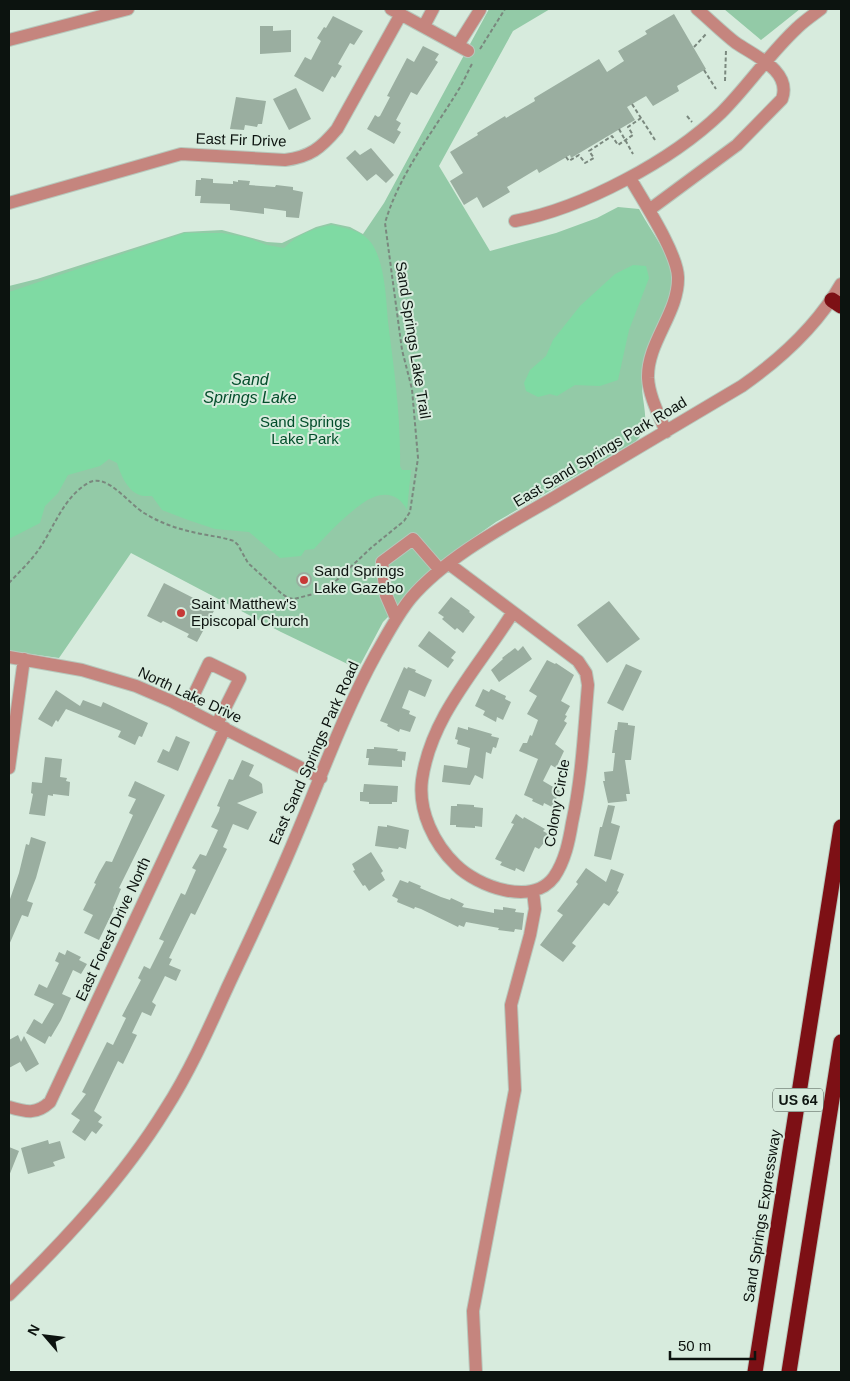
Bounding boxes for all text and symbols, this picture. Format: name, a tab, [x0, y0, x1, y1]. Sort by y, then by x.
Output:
street label: East Fir Drive	[195, 129, 287, 150]
street label: Sand Springs Lake Trail	[393, 260, 434, 420]
water label: Sand Springs Lake	[203, 371, 297, 406]
street label: East Sand Springs Park Road	[510, 393, 690, 510]
park label: Sand Springs Lake Park	[260, 413, 350, 447]
place label: Sand Springs Lake Gazebo	[314, 562, 404, 596]
marker: Sand Springs Lake Gazebo	[298, 574, 310, 586]
place label: Saint Matthew's Episcopal Church	[191, 595, 309, 629]
marker: Saint Matthew's Episcopal Church	[175, 607, 187, 619]
street label: East Sand Springs Park Road	[265, 658, 362, 847]
street label: North Lake Drive	[136, 663, 245, 726]
street label: Colony Circle	[540, 758, 573, 848]
street label: East Forest Drive North	[72, 854, 153, 1003]
road number: US 64	[773, 1088, 823, 1112]
street label: Sand Springs Expressway	[739, 1128, 784, 1304]
north arrow	[20, 1311, 70, 1361]
text: N	[24, 1322, 43, 1338]
scale bar	[670, 1328, 755, 1360]
text: 50 m	[678, 1337, 711, 1354]

